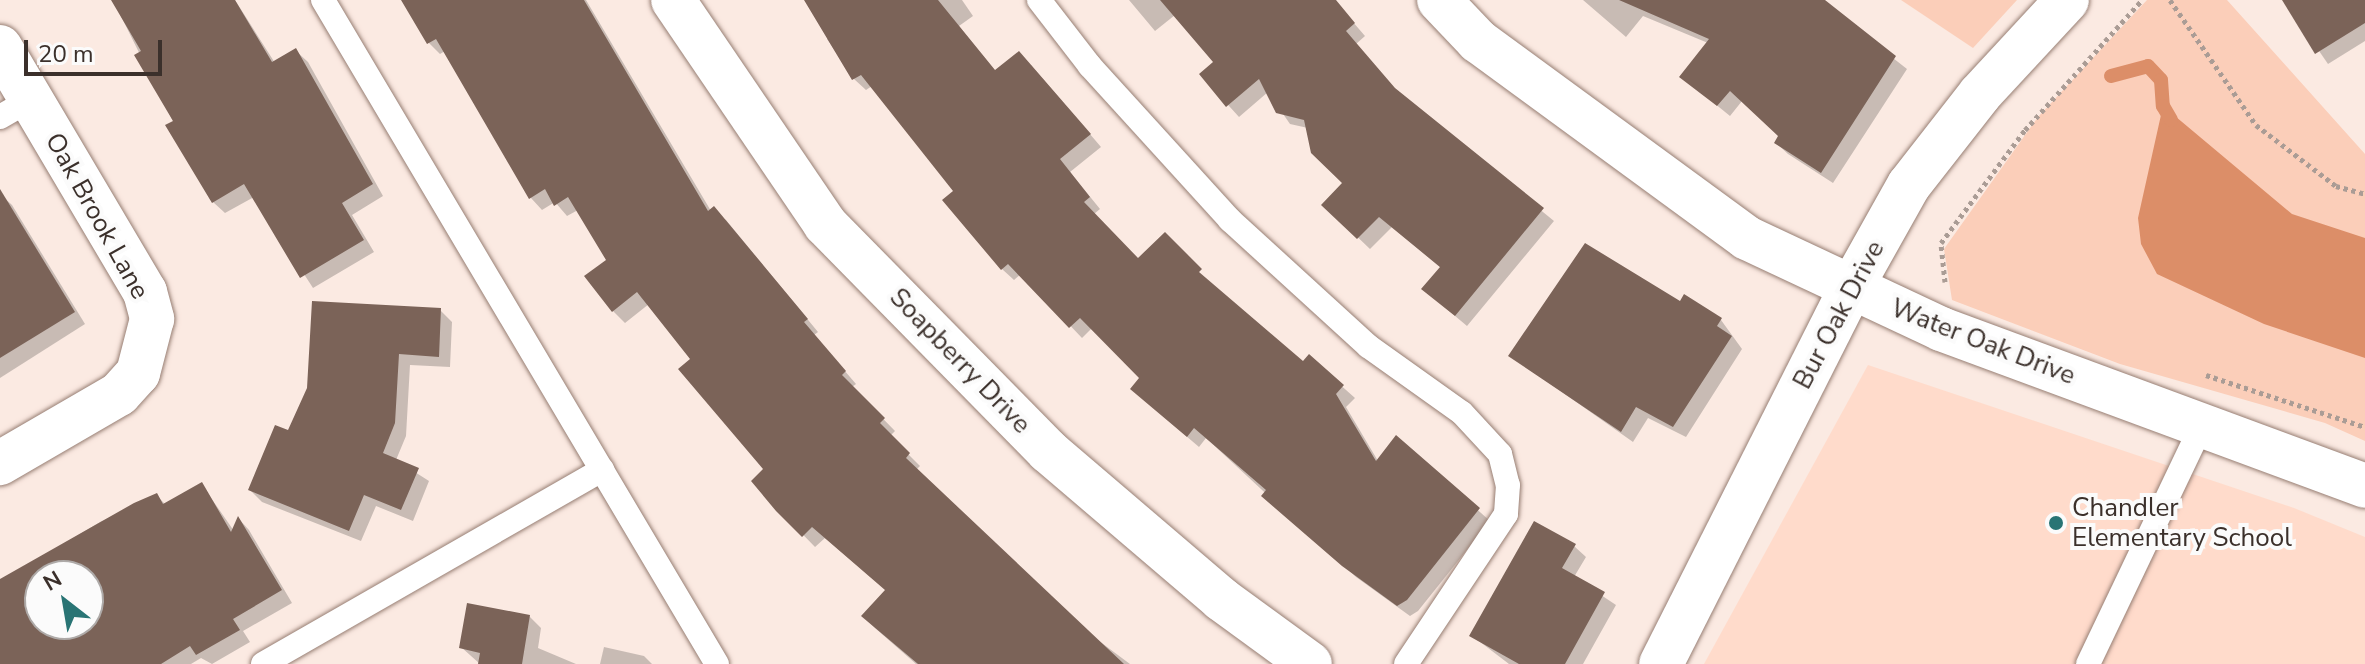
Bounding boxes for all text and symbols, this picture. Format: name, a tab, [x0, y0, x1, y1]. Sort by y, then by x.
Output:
scale bar	[28, 24, 166, 74]
text: 20 m	[38, 38, 94, 70]
street label: Oak Brook Lane	[38, 127, 156, 305]
street label: Bur Oak Drive	[1787, 236, 1891, 394]
street label: Soapberry Drive	[883, 282, 1037, 440]
street label: Water Oak Drive	[1886, 293, 2080, 391]
place label: Chandler Elementary School	[2072, 492, 2292, 554]
marker: Chandler Elementary School	[2047, 514, 2065, 532]
north arrow	[24, 560, 104, 640]
text: N	[38, 564, 67, 598]

